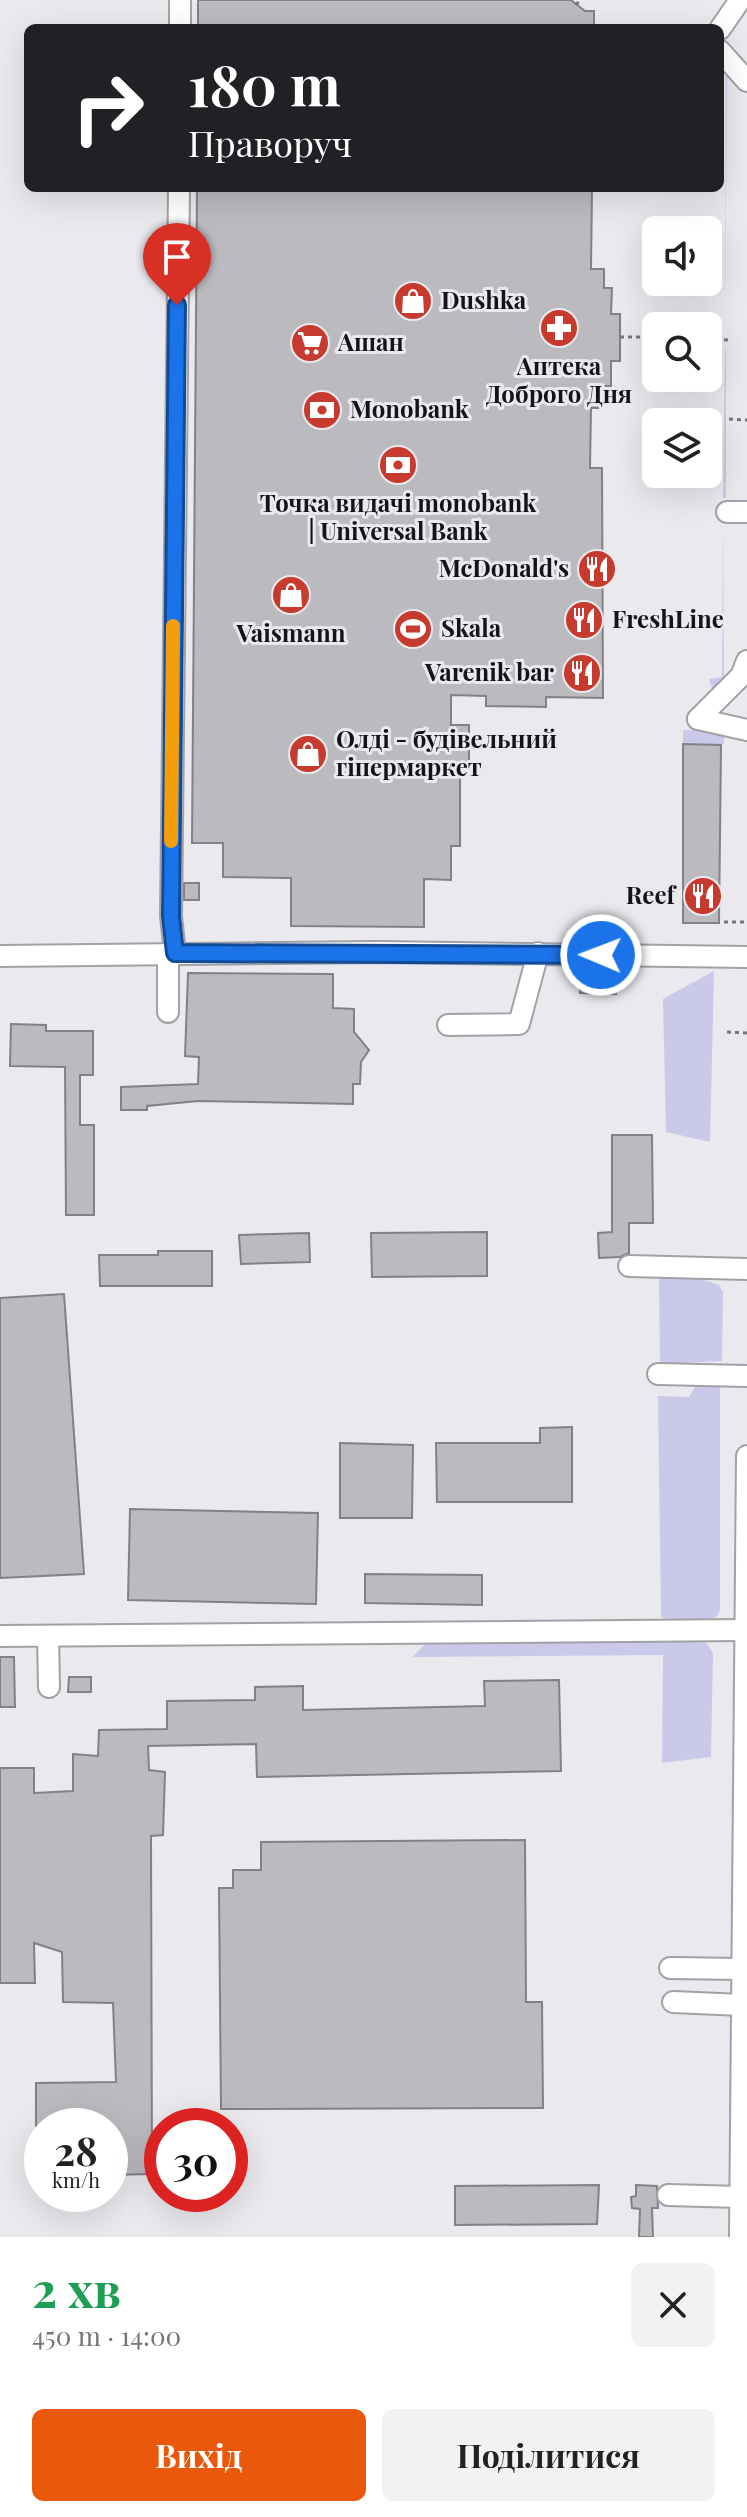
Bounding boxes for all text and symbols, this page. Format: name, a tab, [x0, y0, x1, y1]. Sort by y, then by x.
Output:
text: 180 m	[188, 46, 341, 121]
icon: right	[56, 56, 160, 160]
text: Праворуч	[188, 118, 352, 166]
map controls	[642, 216, 722, 488]
button: sound	[642, 216, 722, 296]
pin	[143, 223, 211, 305]
icon: arrive	[155, 235, 199, 279]
shop icon: Dushka	[392, 280, 434, 322]
place label: Dushka	[441, 283, 527, 315]
pharmacy icon: Аптека Доброго Дня	[538, 307, 580, 349]
button: search	[642, 312, 722, 392]
supermarket icon: Ашан	[289, 322, 331, 364]
place label: Ашан	[337, 325, 404, 357]
place label: Аптека Доброго Дня	[486, 349, 632, 409]
bank icon: Monobank	[301, 389, 343, 431]
place label: Monobank	[350, 392, 470, 424]
button: layers	[642, 408, 722, 488]
bank icon: Точка видачі monobank | Universal Bank	[377, 444, 419, 486]
place label: Точка видачі monobank | Universal Bank	[260, 486, 537, 546]
restaurant icon: McDonald's	[576, 548, 618, 590]
place label: McDonald's	[439, 551, 569, 583]
shop icon: Vaismann	[270, 574, 312, 616]
restaurant icon: FreshLine	[563, 599, 605, 641]
place label: FreshLine	[612, 602, 724, 634]
sports icon: Skala	[392, 608, 434, 650]
place label: Skala	[441, 611, 502, 643]
place label: Vaismann	[236, 616, 346, 648]
restaurant icon: Varenik bar	[561, 652, 603, 694]
place label: Varenik bar	[424, 655, 555, 687]
place label: Олді - будівельний гіпермаркет	[336, 722, 557, 782]
shop icon: Олді - будівельний гіпермаркет	[287, 733, 329, 775]
restaurant icon: Reef	[682, 875, 724, 917]
place label: Reef	[626, 878, 678, 910]
position arrow	[559, 913, 643, 997]
speed limit sign: 30	[144, 2108, 248, 2212]
text: 28	[54, 2123, 98, 2176]
text: km/h	[52, 2166, 100, 2193]
text: 2 хв	[32, 2256, 121, 2320]
button: close	[631, 2263, 715, 2347]
text: 450 m · 14:00	[32, 2318, 181, 2353]
button: Вихід	[32, 2409, 366, 2501]
button: Поділитися	[382, 2409, 715, 2501]

